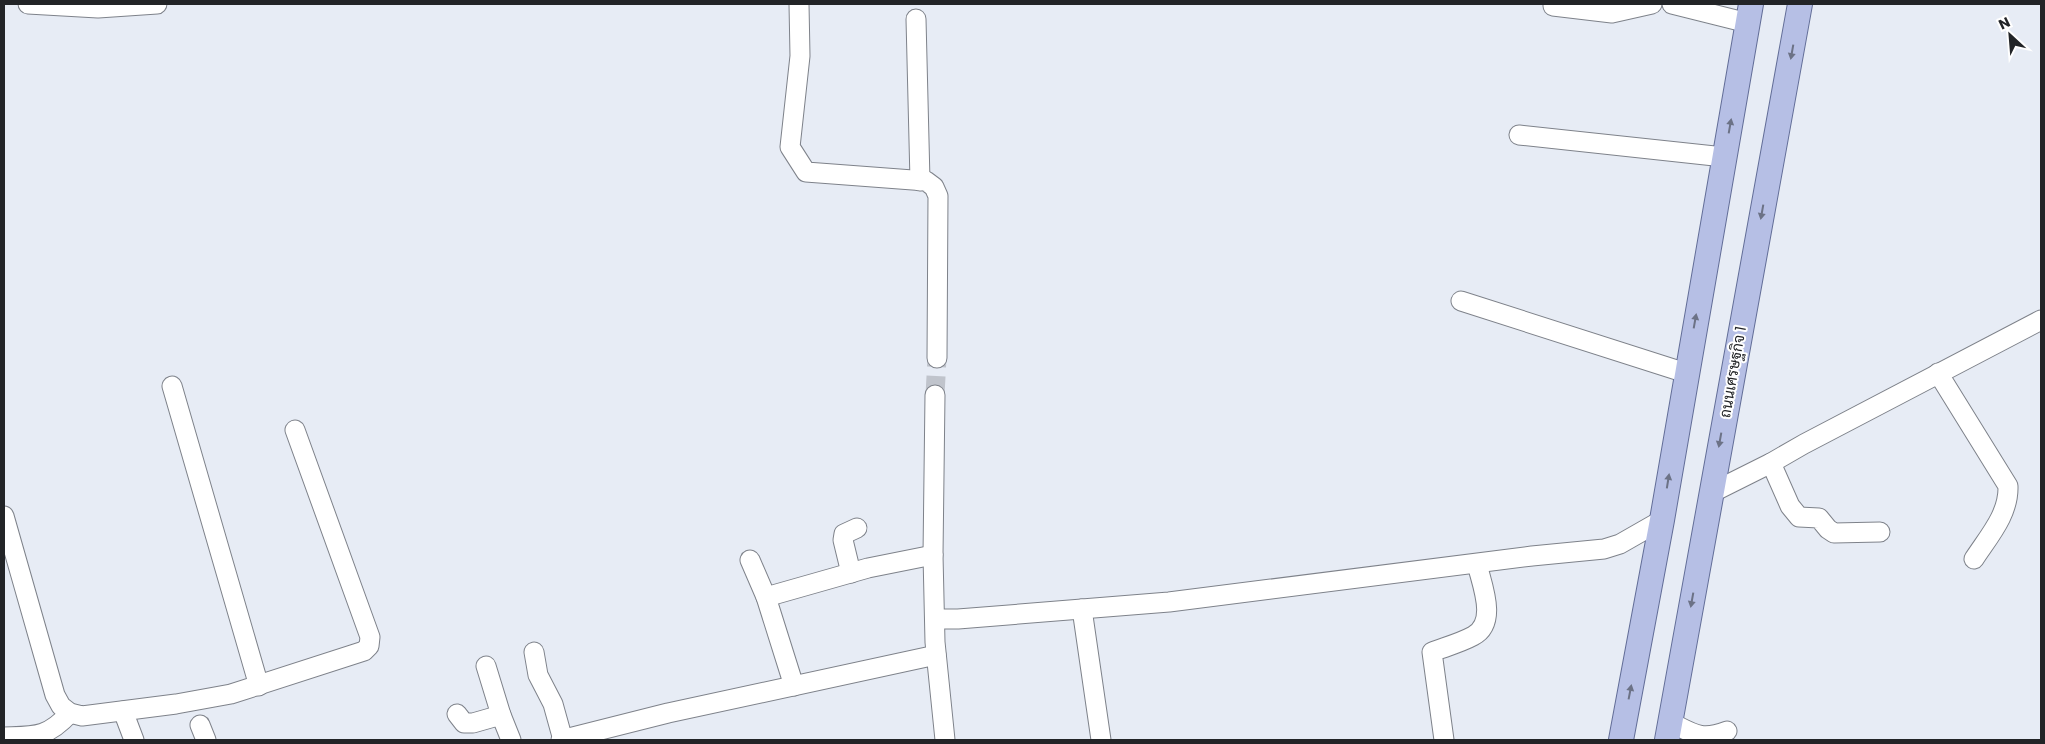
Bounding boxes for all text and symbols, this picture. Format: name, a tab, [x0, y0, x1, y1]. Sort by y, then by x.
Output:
north arrow	[1985, 10, 2035, 60]
text: N	[1995, 12, 2013, 35]
one-way arrow	[1787, 44, 1795, 60]
one-way arrow	[1726, 118, 1734, 134]
one-way arrow	[1758, 204, 1766, 220]
one-way arrow	[1692, 312, 1700, 328]
street label: ถนนเศรษฐกิจ 1	[1714, 324, 1751, 419]
one-way arrow	[1716, 433, 1724, 449]
one-way arrow	[1665, 472, 1673, 488]
one-way arrow	[1687, 593, 1695, 609]
one-way arrow	[1626, 684, 1634, 700]

